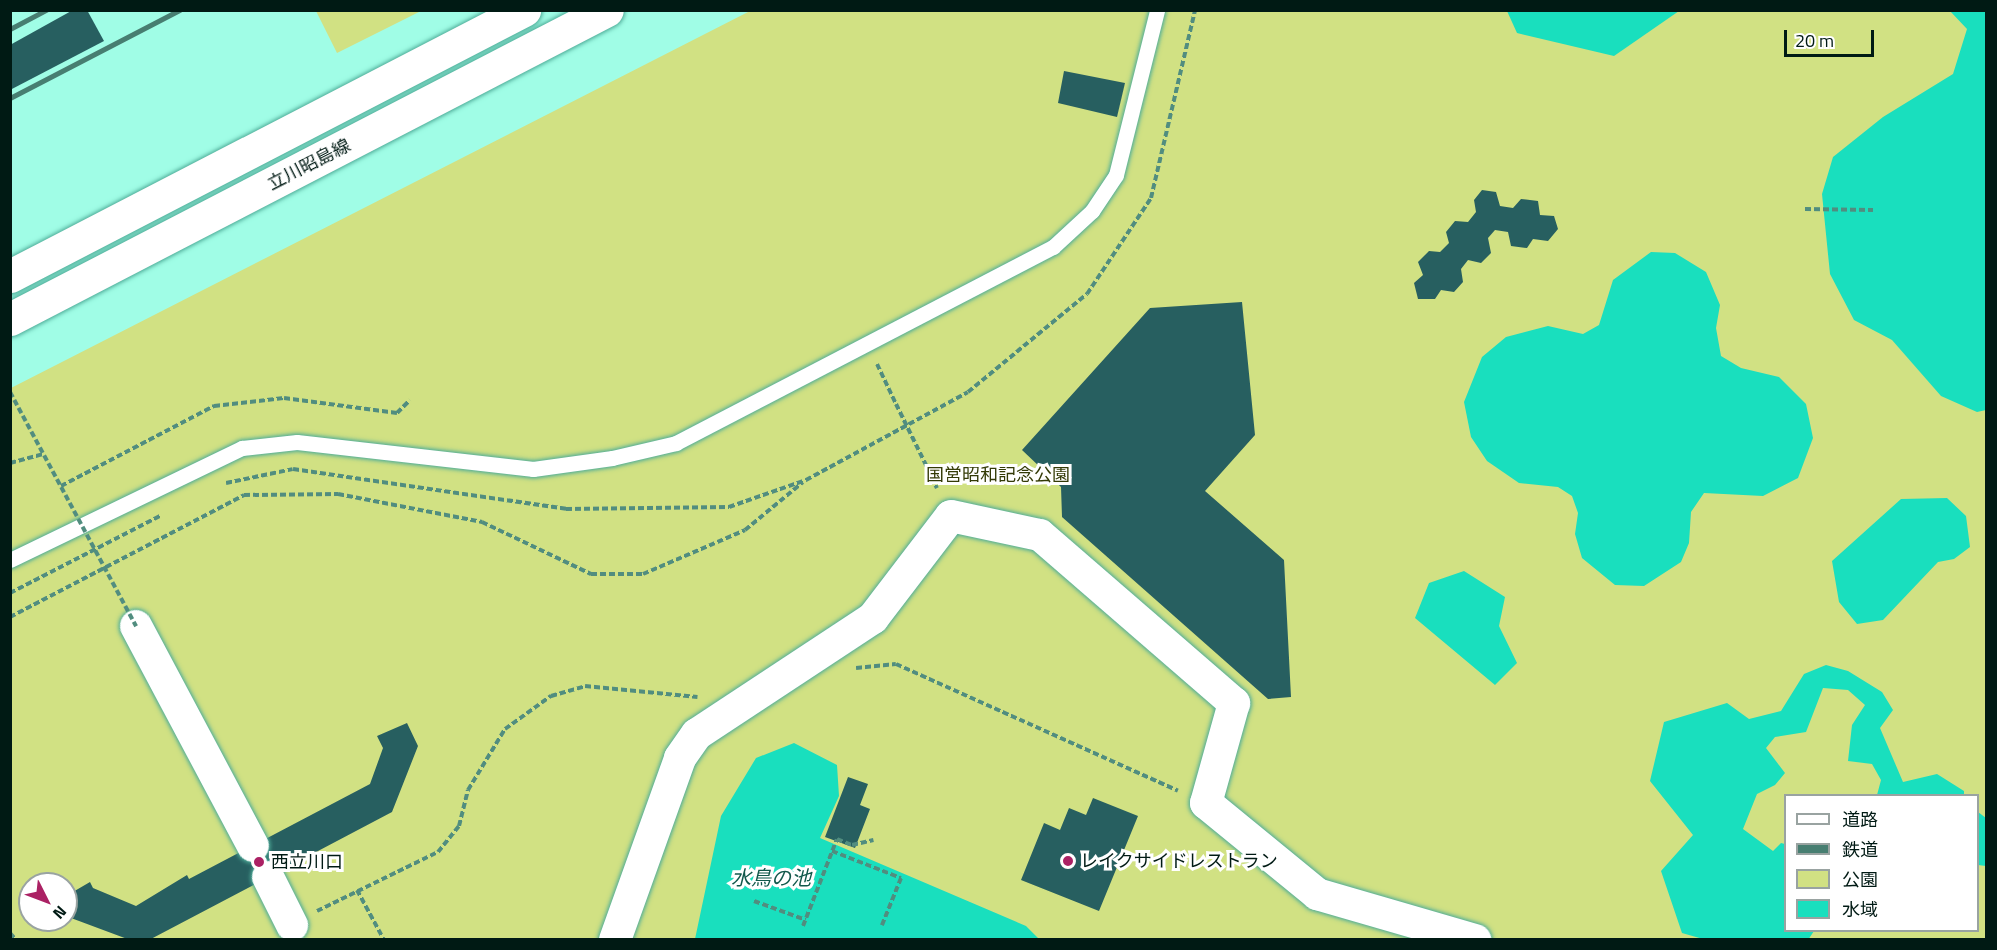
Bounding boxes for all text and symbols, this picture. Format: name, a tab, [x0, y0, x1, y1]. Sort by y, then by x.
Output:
scale bar	[1787, 18, 1877, 56]
text: 20 m	[1795, 27, 1834, 54]
street label: 立川昭島線	[264, 135, 354, 195]
park label: 国営昭和記念公園	[926, 464, 1070, 486]
legend	[1784, 794, 1979, 932]
text: 道路	[1842, 806, 1878, 833]
text: 鉄道	[1842, 836, 1878, 863]
place label: レイクサイドレストラン	[1080, 850, 1278, 872]
place label: 西立川口	[271, 851, 343, 873]
marker: レイクサイドレストラン	[1061, 854, 1075, 868]
marker: 西立川口	[252, 855, 266, 869]
water label: 水鳥の池	[731, 865, 811, 889]
text: 公園	[1842, 866, 1878, 893]
north arrow	[18, 872, 78, 932]
text: 水域	[1842, 896, 1878, 923]
text: N	[47, 901, 73, 925]

